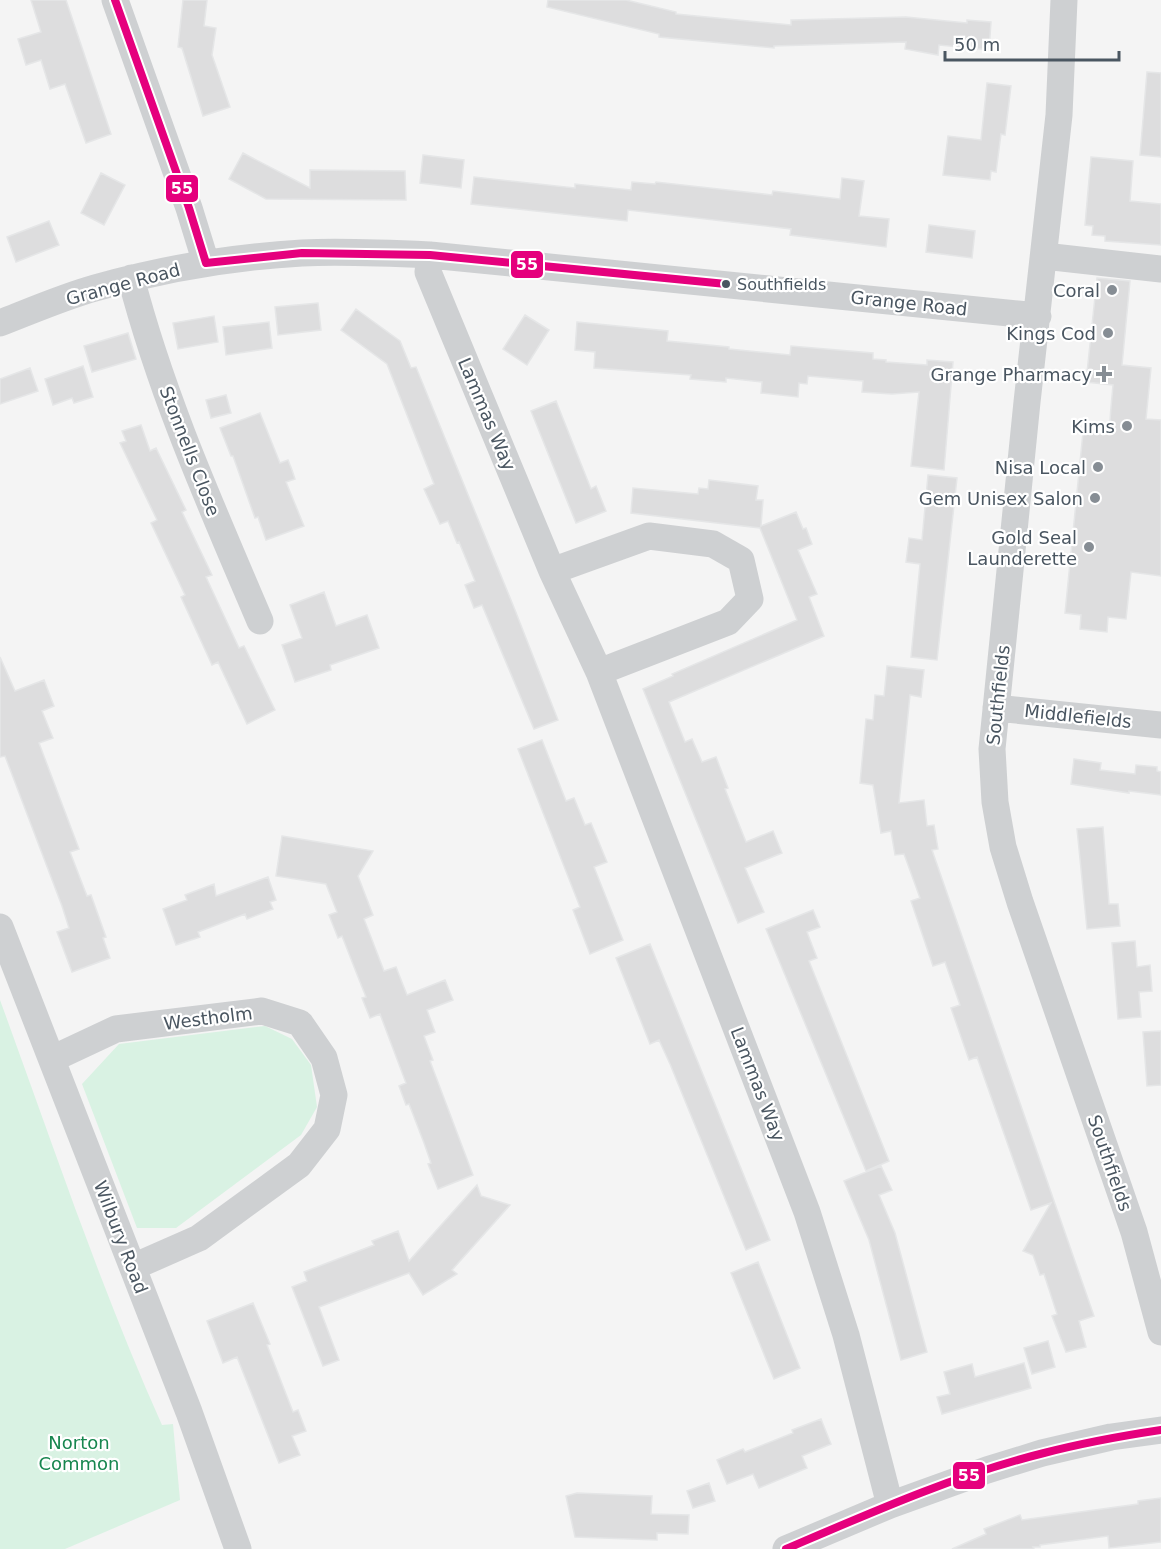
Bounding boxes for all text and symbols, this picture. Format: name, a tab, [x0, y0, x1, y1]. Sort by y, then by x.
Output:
scale bar	[945, 24, 1119, 62]
text: 50 m	[954, 34, 1000, 55]
line badge: 55	[165, 174, 199, 203]
text: 55	[171, 179, 193, 198]
line badge: 55	[510, 250, 544, 279]
text: 55	[516, 255, 538, 274]
street label: Grange Road	[64, 259, 182, 309]
place label: Southfields	[737, 275, 826, 294]
marker: Southfields	[720, 278, 732, 290]
place label: Coral	[1053, 280, 1100, 301]
marker: Coral	[1105, 283, 1119, 297]
street label: Grange Road	[850, 286, 968, 320]
place label: Kings Cod	[1006, 323, 1096, 344]
marker: Kings Cod	[1101, 326, 1115, 340]
street label: Lammas Way	[454, 354, 520, 474]
place label: Grange Pharmacy	[931, 364, 1092, 385]
marker: Grange Pharmacy	[1097, 367, 1111, 381]
street label: Stonnells Close	[156, 383, 224, 519]
place label: Kims	[1071, 416, 1115, 437]
marker: Kims	[1120, 419, 1134, 433]
place label: Nisa Local	[995, 457, 1086, 478]
marker: Nisa Local	[1091, 460, 1105, 474]
place label: Gem Unisex Salon	[919, 488, 1083, 509]
marker: Gem Unisex Salon	[1088, 491, 1102, 505]
place label: Gold Seal Launderette	[967, 527, 1077, 569]
marker: Gold Seal Launderette	[1082, 540, 1096, 554]
street label: Southfields	[982, 644, 1014, 746]
street label: Middlefields	[1023, 700, 1133, 732]
street label: Westholm	[162, 1002, 254, 1034]
street label: Lammas Way	[727, 1024, 790, 1144]
street label: Southfields	[1084, 1112, 1136, 1214]
street label: Wilbury Road	[90, 1178, 152, 1296]
park label: Norton Common	[38, 1432, 120, 1474]
line badge: 55	[952, 1461, 986, 1490]
text: 55	[958, 1466, 980, 1485]

